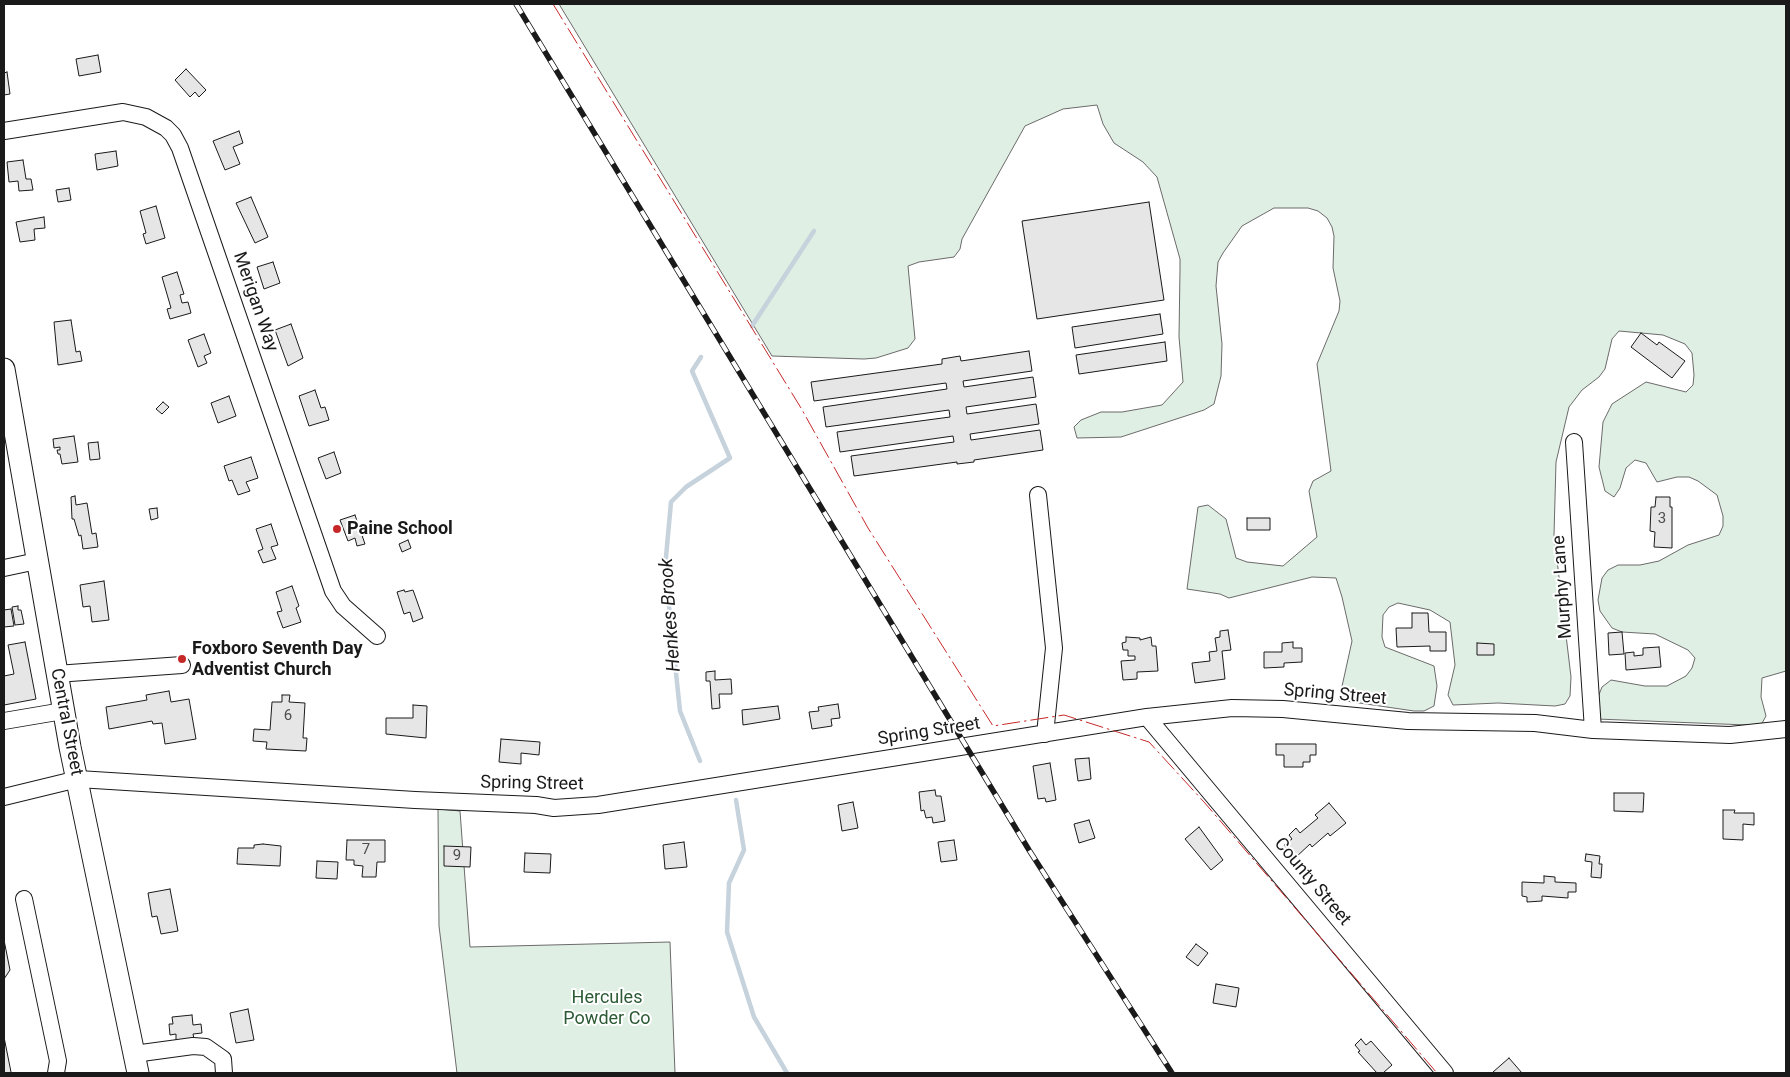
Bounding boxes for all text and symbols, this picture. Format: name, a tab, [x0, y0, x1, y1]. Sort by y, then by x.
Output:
street label: Merigan Way	[228, 249, 282, 355]
house number: 3	[1658, 510, 1666, 528]
place label: Paine School	[347, 518, 453, 540]
marker: Paine School	[331, 523, 343, 535]
street label: Murphy Lane	[1549, 535, 1577, 639]
water label: Henkes Brook	[656, 557, 686, 673]
place label: Foxboro Seventh Day Adventist Church	[192, 638, 362, 681]
marker: Foxboro Seventh Day Adventist Church	[176, 653, 188, 665]
street label: Central Street	[45, 666, 87, 778]
street label: Spring Street	[1283, 680, 1387, 710]
house number: 6	[284, 707, 292, 725]
street label: Spring Street	[876, 713, 982, 751]
street label: Spring Street	[480, 772, 584, 796]
street label: County Street	[1269, 834, 1355, 930]
house number: 7	[362, 841, 370, 859]
house number: 9	[453, 847, 461, 865]
park label: Hercules Powder Co	[563, 987, 651, 1030]

